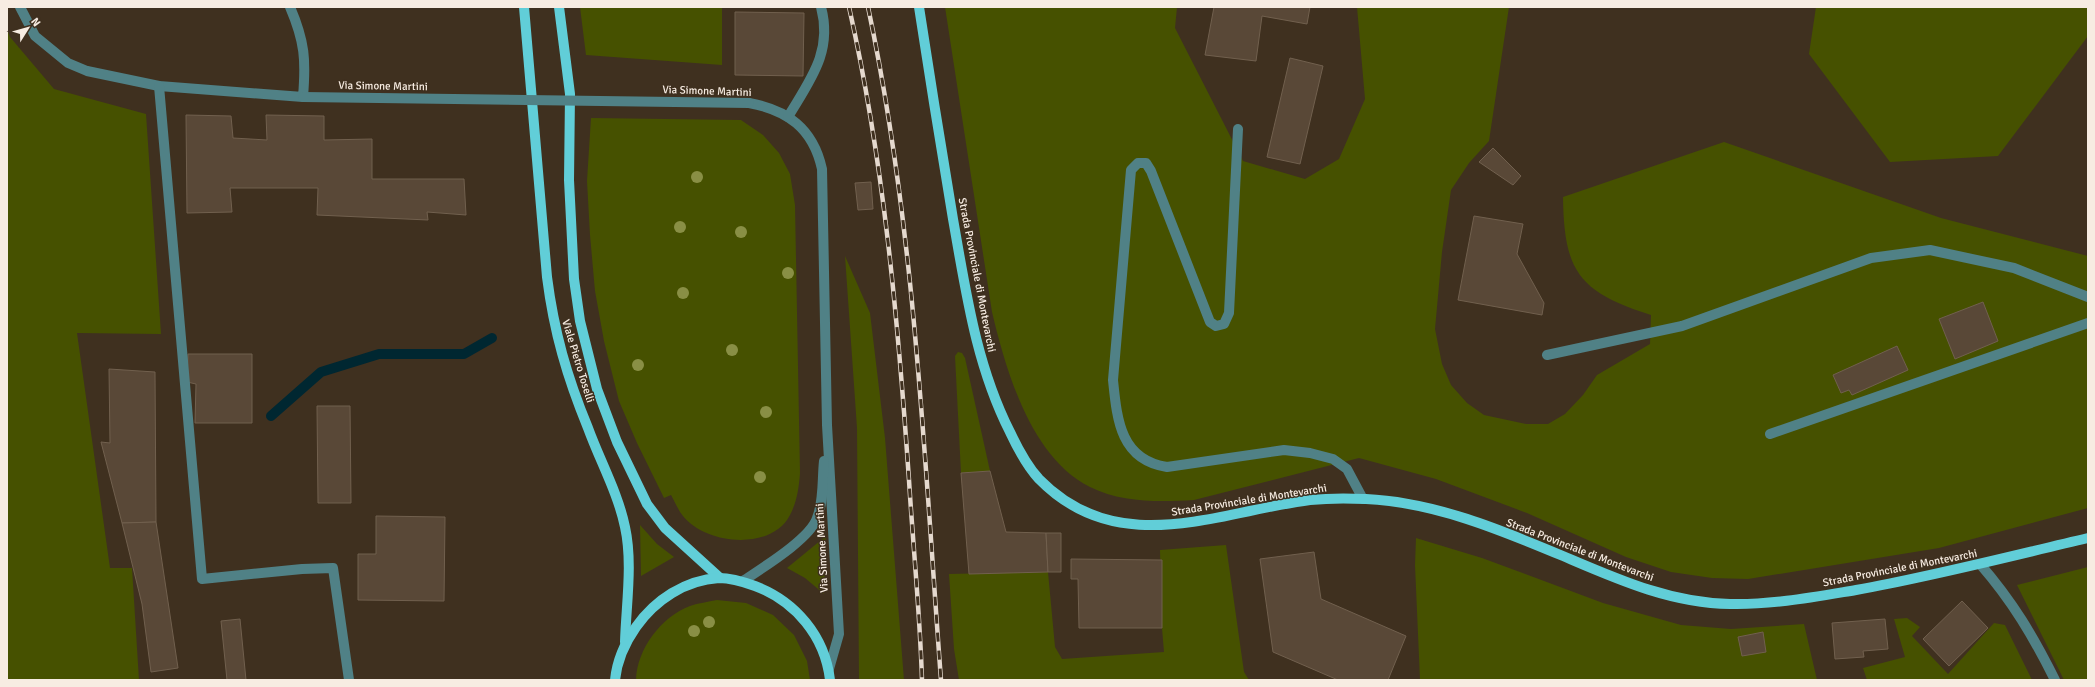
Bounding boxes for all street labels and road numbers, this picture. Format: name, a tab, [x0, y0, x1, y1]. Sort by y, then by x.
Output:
street label: Via Simone Martini	[338, 79, 428, 93]
street label: Via Simone Martini	[662, 83, 752, 99]
street label: Strada Provinciale di Montevarchi	[956, 197, 998, 353]
street label: Viale Pietro Toselli	[559, 318, 597, 404]
street label: Strada Provinciale di Montevarchi	[1170, 481, 1328, 519]
street label: Via Simone Martini	[813, 503, 831, 593]
street label: Strada Provinciale di Montevarchi	[1504, 516, 1656, 584]
street label: Strada Provinciale di Montevarchi	[1822, 547, 1978, 589]

